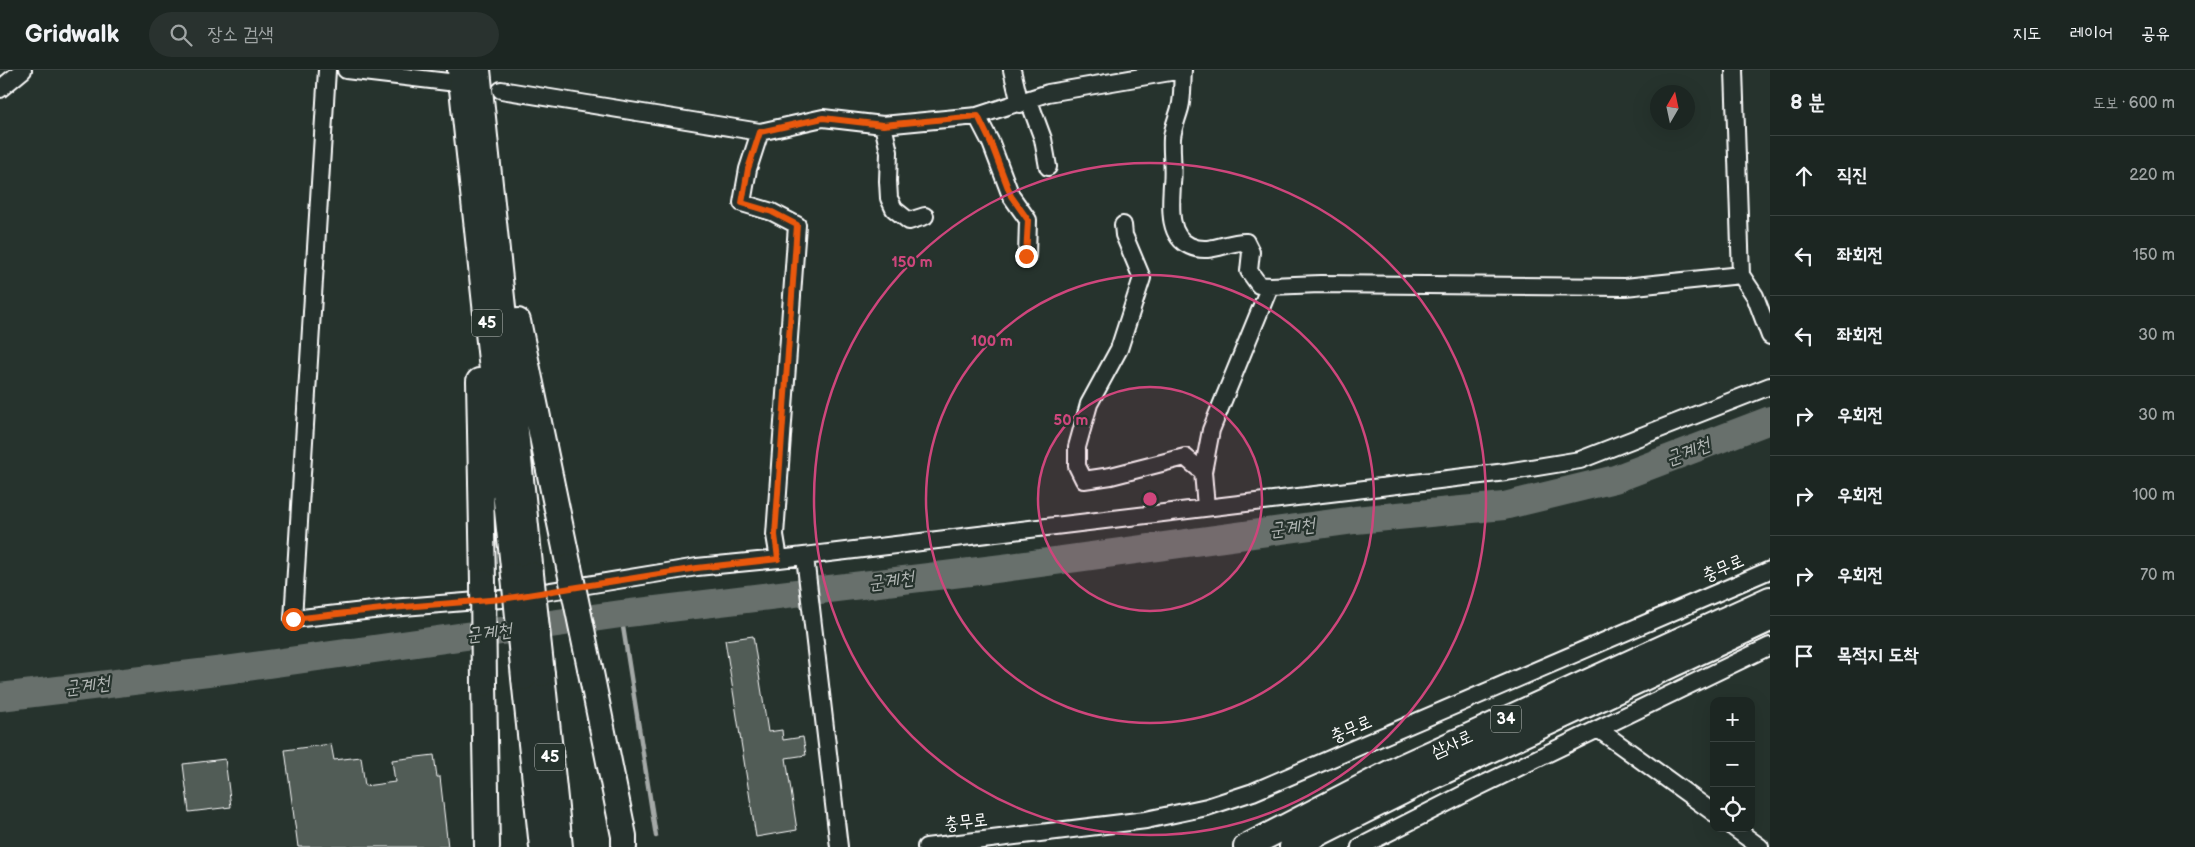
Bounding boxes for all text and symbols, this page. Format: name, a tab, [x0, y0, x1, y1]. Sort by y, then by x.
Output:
search box	[149, 12, 499, 57]
text: Gridwalk	[25, 20, 119, 49]
icon: search	[167, 21, 195, 49]
text: 장소 검색	[207, 23, 273, 46]
text: 지도	[2013, 23, 2042, 44]
text: 레이어	[2070, 23, 2113, 44]
text: 공유	[2141, 23, 2170, 44]
north arrow	[1650, 85, 1695, 130]
text: 8 분	[1790, 90, 1825, 115]
text: 도보 · 600 m	[2093, 94, 2175, 113]
icon: ahead	[1790, 162, 1818, 190]
text: 직진	[1837, 164, 1868, 187]
text: 220 m	[2129, 166, 2175, 185]
icon: left	[1790, 242, 1818, 270]
text: 좌회전	[1837, 244, 1883, 267]
route end	[1015, 245, 1038, 268]
text: 150 m	[2133, 246, 2175, 265]
text: 150 m	[891, 253, 933, 272]
road number: 45	[472, 310, 502, 336]
icon: left	[1790, 322, 1818, 350]
text: 좌회전	[1837, 324, 1883, 347]
text: 30 m	[2138, 326, 2175, 345]
text: 100 m	[971, 332, 1013, 351]
icon: right	[1790, 402, 1818, 430]
text: 우회전	[1837, 404, 1883, 427]
text: 30 m	[2138, 406, 2175, 425]
text: 50 m	[1054, 411, 1089, 430]
water label: 군계천	[1662, 432, 1715, 471]
icon: right	[1790, 482, 1818, 510]
text: 우회전	[1837, 484, 1883, 507]
text: 100 m	[2132, 486, 2175, 505]
centre of rings	[1141, 490, 1159, 508]
water label: 군계천	[1268, 514, 1318, 542]
street label: 충무로	[1699, 550, 1747, 586]
icon: right	[1790, 562, 1818, 590]
text: 우회전	[1837, 564, 1883, 587]
text: 70 m	[2140, 566, 2175, 585]
water label: 군계천	[867, 567, 917, 595]
route start	[282, 608, 305, 631]
water label: 군계천	[465, 619, 515, 647]
icon: arrive	[1790, 642, 1818, 670]
text: 목적지 도착	[1837, 644, 1919, 667]
water label: 군계천	[63, 672, 113, 700]
map controls	[1710, 697, 1755, 832]
button: +	[1710, 697, 1755, 742]
road number: 34	[1491, 706, 1521, 732]
street label: 충무로	[1327, 711, 1375, 747]
street label: 삼사로	[1428, 726, 1476, 762]
button: −	[1710, 742, 1755, 787]
road number: 45	[535, 744, 565, 770]
button: locate	[1710, 787, 1755, 832]
street label: 충무로	[943, 809, 989, 835]

